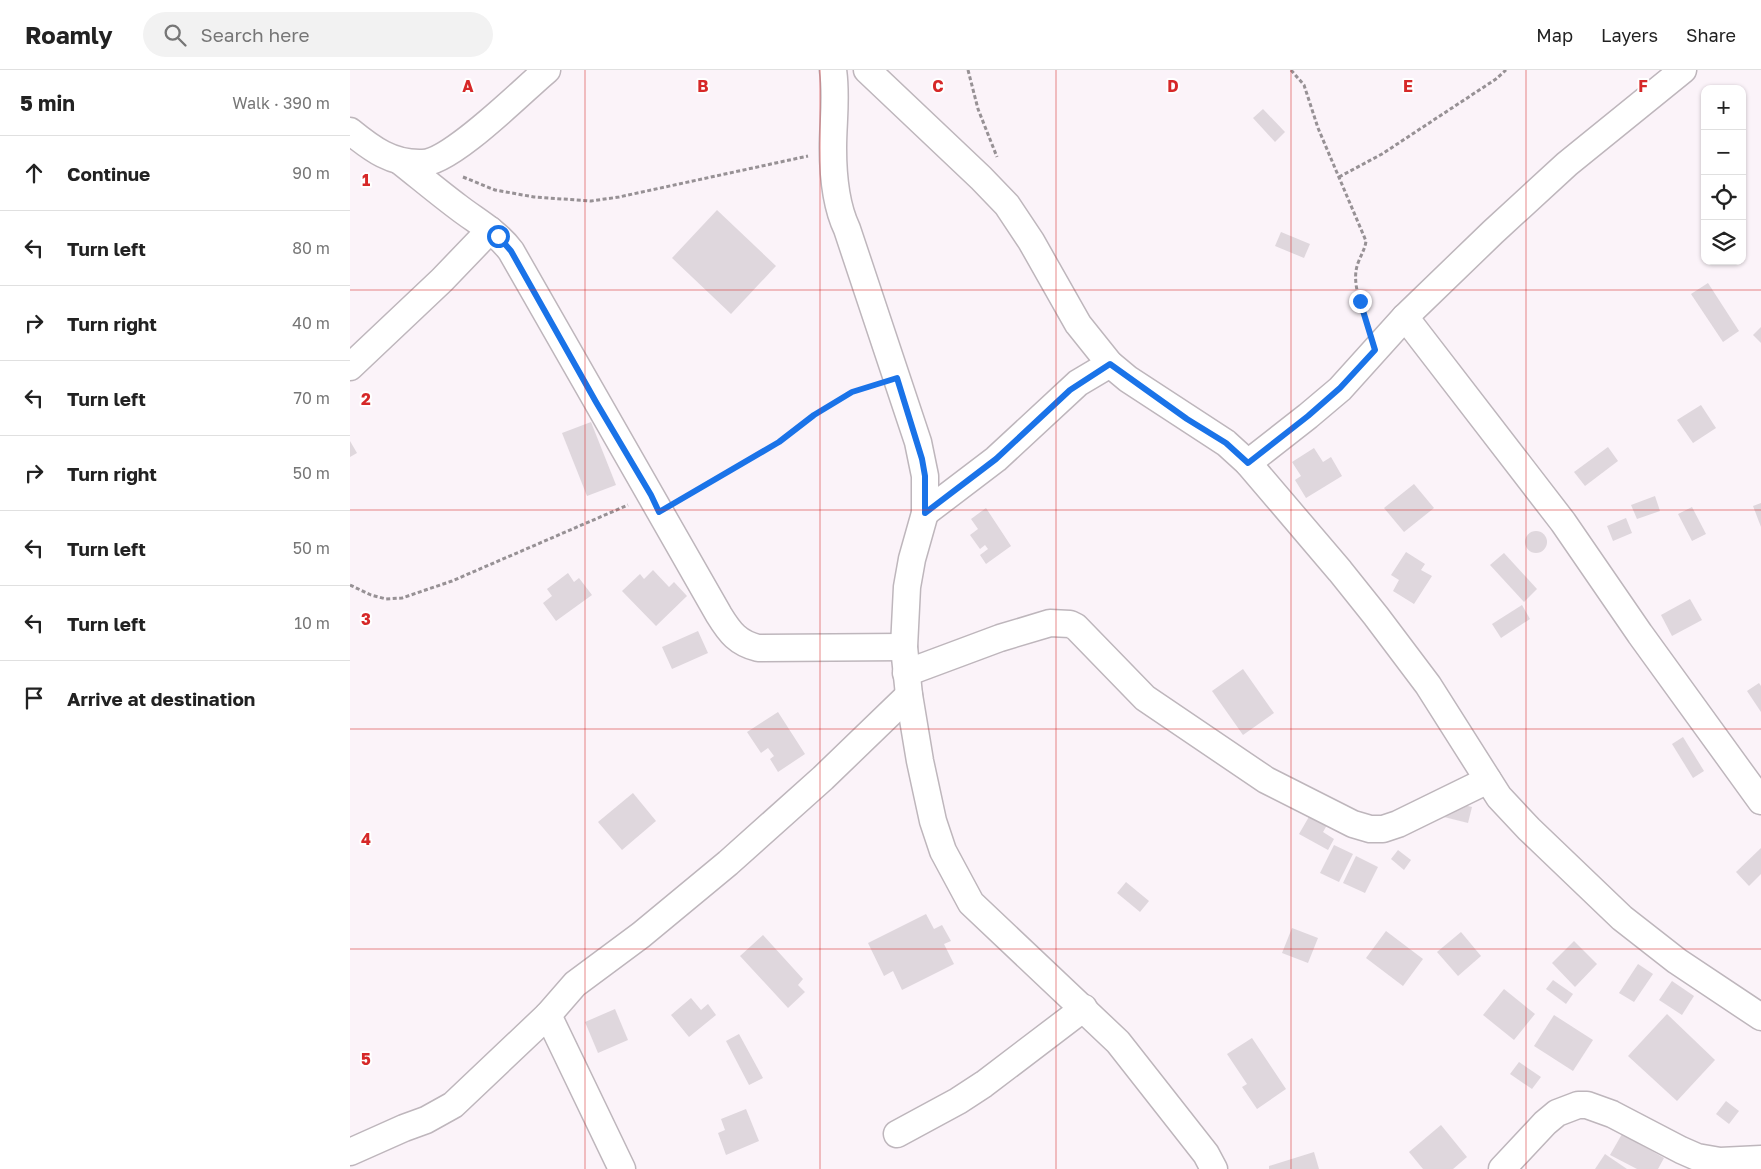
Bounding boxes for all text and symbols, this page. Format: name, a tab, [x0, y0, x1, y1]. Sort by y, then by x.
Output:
search box	[143, 12, 493, 57]
text: Roamly	[25, 20, 113, 49]
icon: search	[161, 21, 189, 49]
text: Search here	[201, 23, 309, 46]
text: Map	[1536, 24, 1573, 46]
text: Layers	[1601, 24, 1658, 46]
text: Share	[1686, 24, 1736, 46]
text: A	[462, 76, 474, 96]
text: B	[697, 76, 709, 96]
text: C	[932, 76, 944, 96]
text: D	[1167, 76, 1179, 96]
text: E	[1403, 76, 1413, 96]
text: F	[1638, 76, 1648, 96]
map controls	[1701, 85, 1746, 265]
button: +	[1701, 85, 1746, 130]
text: 5 min	[20, 90, 75, 116]
text: Walk · 390 m	[232, 93, 330, 113]
button: −	[1701, 130, 1746, 175]
icon: ahead	[20, 159, 48, 187]
text: Continue	[67, 162, 150, 185]
text: 90 m	[292, 163, 330, 183]
text: 1	[362, 170, 370, 190]
button: locate	[1701, 175, 1746, 220]
button: layers	[1701, 220, 1746, 265]
route start	[487, 225, 510, 248]
icon: left	[20, 234, 48, 262]
text: Turn left	[67, 237, 146, 260]
text: 80 m	[292, 238, 330, 258]
route end	[1349, 290, 1372, 313]
icon: right	[20, 309, 48, 337]
text: Turn right	[67, 312, 157, 335]
text: 40 m	[292, 313, 330, 333]
icon: left	[20, 384, 48, 412]
text: Turn left	[67, 387, 146, 410]
text: 70 m	[293, 388, 330, 408]
text: 2	[361, 389, 371, 409]
icon: right	[20, 459, 48, 487]
text: Turn right	[67, 462, 157, 485]
text: 50 m	[293, 463, 330, 483]
icon: left	[20, 534, 48, 562]
text: Turn left	[67, 537, 146, 560]
text: 50 m	[293, 538, 330, 558]
icon: left	[20, 609, 48, 637]
text: 3	[361, 609, 371, 629]
text: Turn left	[67, 612, 146, 635]
text: 10 m	[294, 613, 330, 633]
icon: arrive	[20, 684, 48, 712]
text: Arrive at destination	[67, 687, 255, 710]
text: 4	[361, 829, 371, 849]
text: 5	[361, 1049, 371, 1069]

